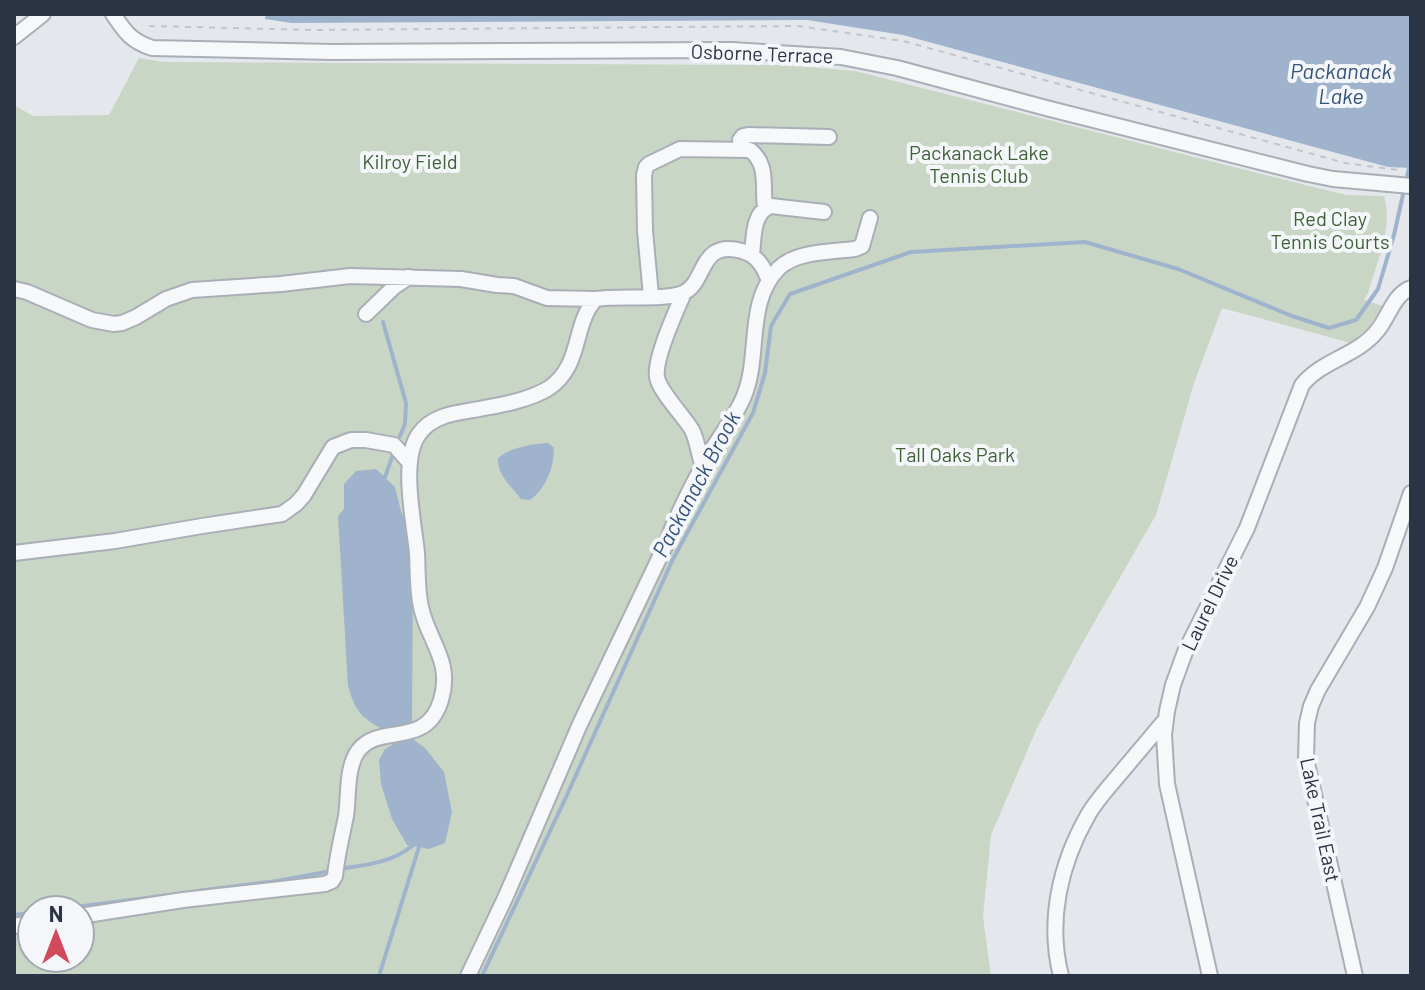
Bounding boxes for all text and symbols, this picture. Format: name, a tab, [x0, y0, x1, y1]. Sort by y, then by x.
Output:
street label: Osborne Terrace	[690, 39, 834, 67]
water label: Packanack Lake	[1290, 57, 1392, 108]
park label: Packanack Lake Tennis Club	[909, 140, 1049, 187]
park label: Kilroy Field	[362, 149, 458, 173]
park label: Red Clay Tennis Courts	[1270, 206, 1390, 253]
water label: Packanack Brook	[646, 406, 745, 561]
park label: Tall Oaks Park	[895, 442, 1015, 466]
street label: Laurel Drive	[1176, 551, 1243, 654]
street label: Lake Trail East	[1296, 755, 1346, 884]
north arrow	[16, 894, 96, 974]
text: N	[49, 900, 63, 926]

